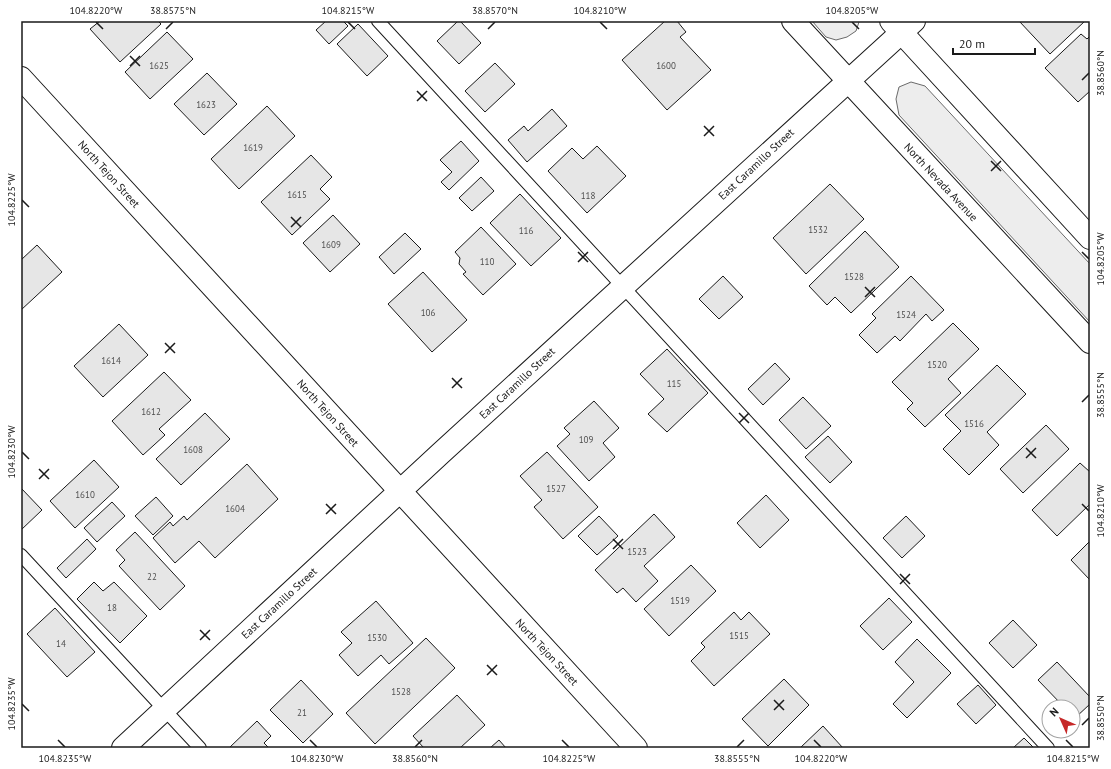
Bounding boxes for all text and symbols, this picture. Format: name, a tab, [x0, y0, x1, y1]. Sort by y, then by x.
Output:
text: 104.8220°W	[70, 4, 123, 17]
text: 38.8575°N	[150, 4, 196, 17]
text: 104.8215°W	[322, 4, 375, 17]
text: 38.8570°N	[472, 4, 518, 17]
text: 104.8210°W	[574, 4, 627, 17]
text: 104.8205°W	[826, 4, 879, 17]
scale bar	[953, 30, 1035, 56]
text: 20 m	[959, 36, 985, 51]
text: 38.8560°N	[1094, 50, 1107, 96]
house number: 1625	[149, 60, 169, 71]
house number: 1600	[656, 60, 676, 71]
house number: 1623	[196, 99, 216, 110]
street label: East Caramillo Street	[715, 125, 797, 203]
street label: North Tejon Street	[75, 137, 143, 211]
street label: North Nevada Avenue	[901, 140, 981, 224]
house number: 1619	[243, 142, 263, 153]
text: 104.8225°W	[5, 173, 18, 226]
house number: 1615	[287, 189, 307, 200]
house number: 118	[581, 190, 595, 201]
house number: 1532	[808, 224, 828, 235]
house number: 116	[519, 225, 533, 236]
text: 104.8205°W	[1094, 232, 1107, 285]
house number: 1609	[321, 239, 341, 250]
house number: 110	[480, 256, 494, 267]
house number: 1528	[844, 271, 864, 282]
house number: 106	[421, 307, 435, 318]
house number: 1524	[896, 309, 916, 320]
street label: East Caramillo Street	[476, 344, 558, 422]
house number: 1614	[101, 355, 121, 366]
house number: 1520	[927, 359, 947, 370]
text: 38.8555°N	[1094, 372, 1107, 418]
street label: North Tejon Street	[294, 376, 362, 450]
house number: 115	[667, 378, 681, 389]
house number: 1612	[141, 406, 161, 417]
house number: 1516	[964, 418, 984, 429]
text: 104.8230°W	[5, 425, 18, 478]
house number: 109	[579, 434, 593, 445]
house number: 1608	[183, 444, 203, 455]
house number: 1527	[546, 483, 566, 494]
text: 104.8210°W	[1094, 484, 1107, 537]
house number: 1610	[75, 489, 95, 500]
house number: 1604	[225, 503, 245, 514]
house number: 1523	[627, 546, 647, 557]
street label: East Caramillo Street	[238, 564, 320, 642]
house number: 22	[147, 571, 157, 582]
house number: 1519	[670, 595, 690, 606]
house number: 18	[107, 602, 117, 613]
street label: North Tejon Street	[513, 616, 582, 688]
house number: 1515	[729, 630, 749, 641]
house number: 1530	[367, 632, 387, 643]
house number: 14	[56, 638, 66, 649]
text: 104.8235°W	[5, 677, 18, 730]
house number: 1528	[391, 686, 411, 697]
text: 38.8550°N	[1094, 695, 1107, 741]
north arrow	[1041, 699, 1081, 739]
text: N	[1046, 704, 1061, 719]
house number: 21	[297, 707, 307, 718]
text: 104.8235°W	[39, 752, 92, 765]
text: 104.8230°W	[291, 752, 344, 765]
text: 38.8560°N	[392, 752, 438, 765]
text: 104.8225°W	[543, 752, 596, 765]
text: 38.8555°N	[714, 752, 760, 765]
text: 104.8220°W	[795, 752, 848, 765]
text: 104.8215°W	[1047, 752, 1100, 765]

